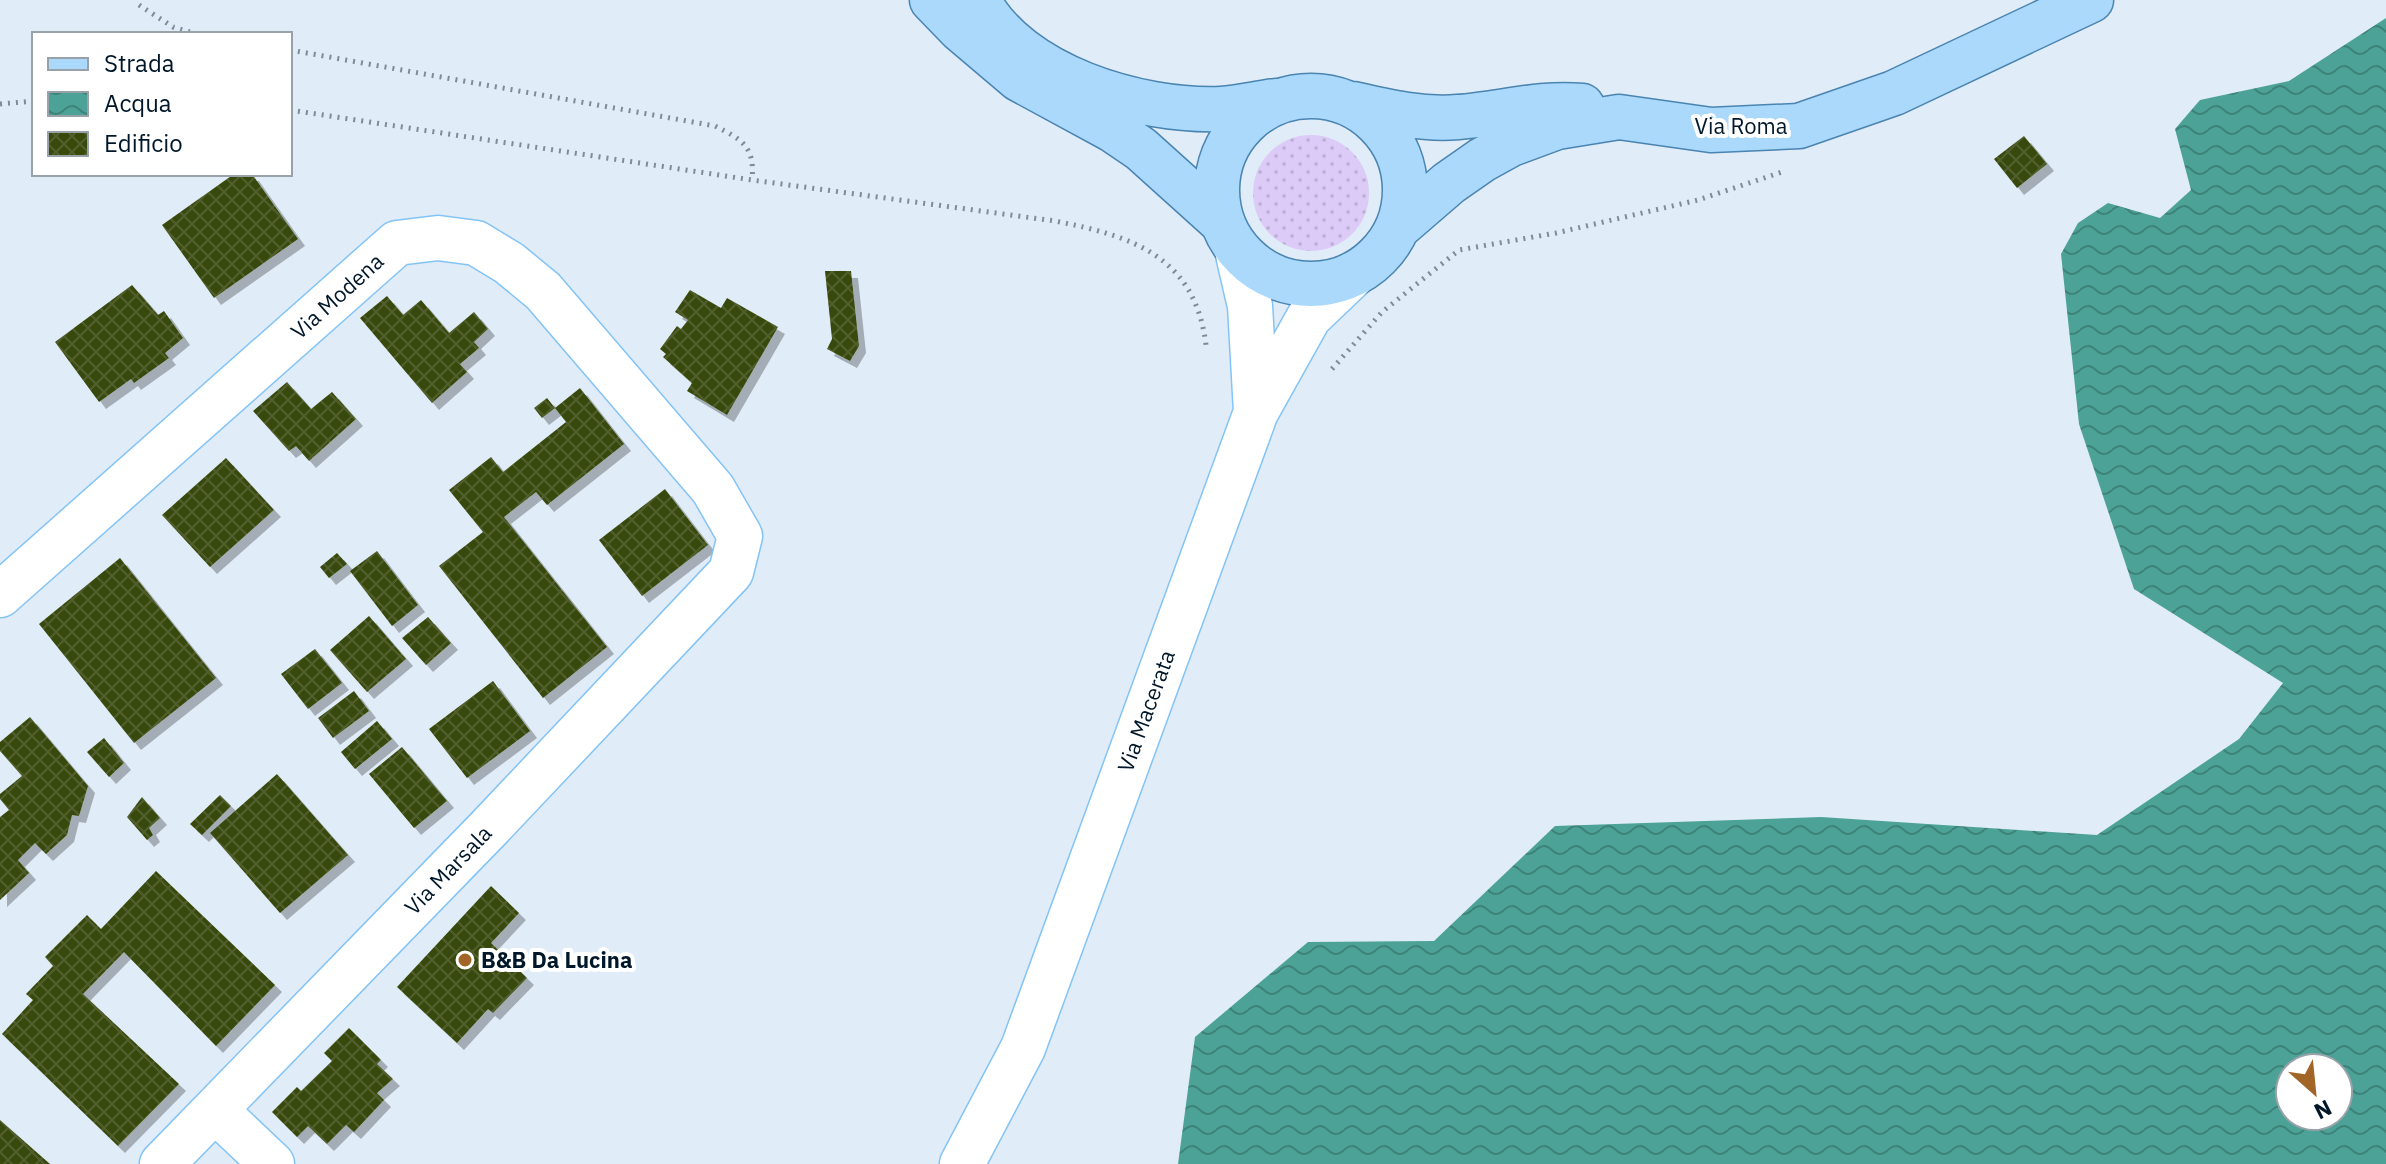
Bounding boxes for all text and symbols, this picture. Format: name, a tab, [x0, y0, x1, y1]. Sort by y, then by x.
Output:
legend	[32, 32, 292, 176]
text: Strada	[104, 47, 175, 79]
text: Acqua	[104, 87, 172, 119]
street label: Via Roma	[1695, 111, 1788, 140]
text: Edificio	[104, 127, 183, 159]
street label: Via Modena	[284, 246, 389, 345]
street label: Via Macerata	[1110, 646, 1181, 776]
street label: Via Marsala	[398, 818, 498, 921]
place label: B&B Da Lucina	[481, 945, 632, 974]
marker: B&B Da Lucina	[456, 951, 474, 969]
north arrow	[2274, 1052, 2354, 1132]
text: N	[2310, 1094, 2337, 1127]

